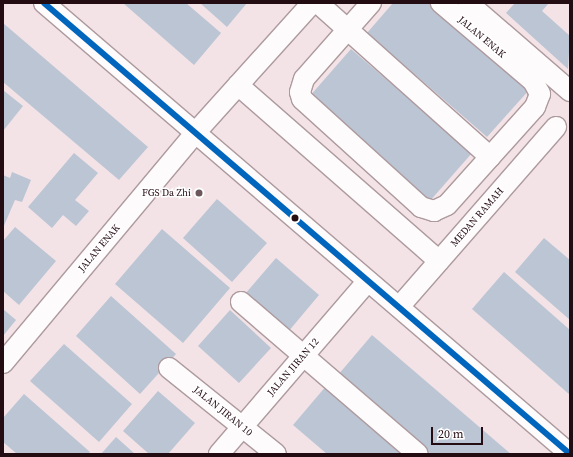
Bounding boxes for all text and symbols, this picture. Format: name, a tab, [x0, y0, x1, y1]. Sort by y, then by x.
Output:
street label: JALAN ENAK	[456, 14, 508, 60]
street label: MEDAN RAMAH	[448, 185, 506, 249]
place label: FGS Da Zhi	[142, 187, 191, 199]
marker: FGS Da Zhi	[194, 188, 204, 198]
unlabelled marker	[290, 213, 300, 223]
street label: JALAN ENAK	[76, 222, 122, 274]
street label: JALAN JIRAN 12	[265, 336, 321, 398]
street label: JALAN JIRAN 10	[191, 384, 255, 438]
scale bar	[433, 419, 485, 445]
text: 20 m	[438, 426, 464, 442]

